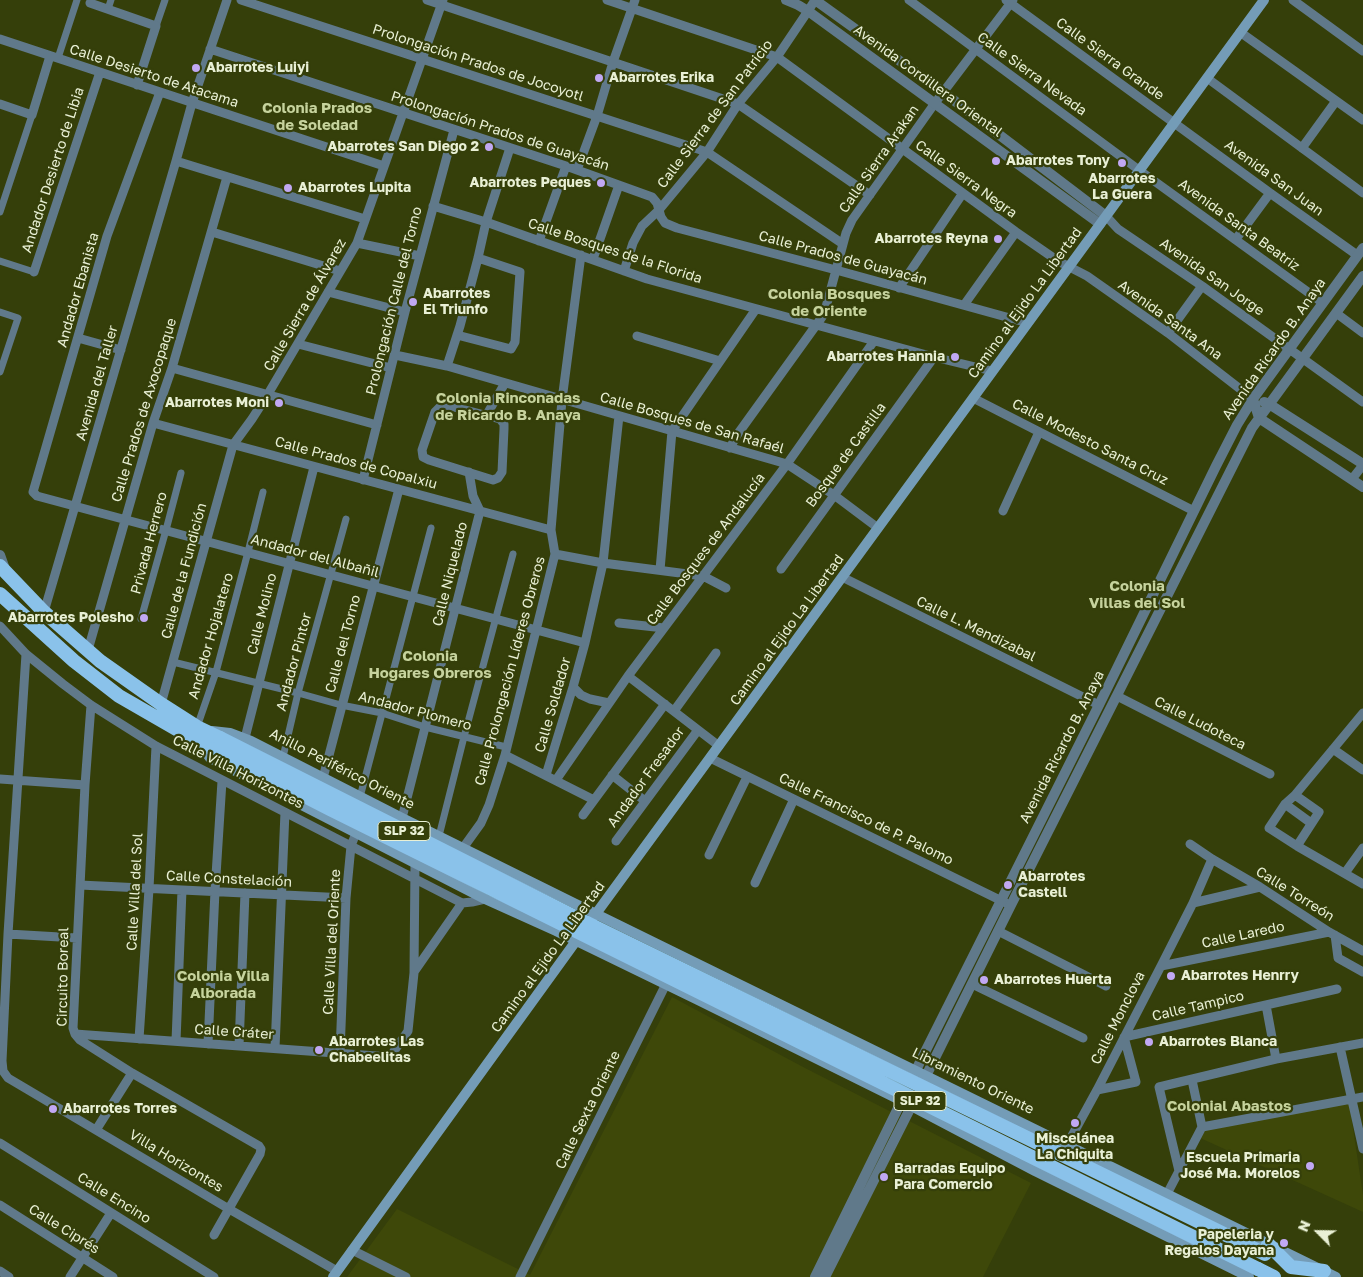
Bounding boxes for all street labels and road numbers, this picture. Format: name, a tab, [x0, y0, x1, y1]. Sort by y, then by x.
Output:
street label: Calle Sierra Grande	[1053, 14, 1167, 104]
street label: Prolongación Prados de Jocoyotl	[370, 21, 586, 105]
street label: Avenida Cordillera Oriental	[850, 21, 1006, 141]
street label: Calle Sierra Nevada	[974, 29, 1090, 119]
street label: Calle Sierra de San Patricio	[654, 36, 776, 192]
street label: Calle Desierto de Atacama	[67, 41, 241, 111]
street label: Andador Desierto de Libia	[18, 85, 88, 255]
street label: Prolongación Prados de Guayacán	[389, 88, 611, 174]
street label: Calle Sierra Arakan	[835, 102, 923, 216]
street label: Calle Sierra Negra	[912, 136, 1020, 222]
street label: Avenida San Juan	[1221, 136, 1327, 220]
street label: Avenida Santa Beatriz	[1175, 175, 1303, 275]
street label: Prolongación Calle del Torno	[362, 205, 426, 397]
street label: Calle Bosques de la Florida	[526, 215, 704, 287]
street label: Camino al Ejido La Libertad	[965, 224, 1085, 382]
street label: Calle Prados de Guayacán	[757, 227, 929, 289]
street label: Andador Ebanista	[54, 231, 102, 349]
street label: Avenida San Jorge	[1156, 235, 1268, 319]
street label: Calle Sierra de Álvarez	[260, 236, 350, 374]
street label: Avenida Ricardo B. Anaya	[1219, 275, 1329, 423]
street label: Avenida Santa Ana	[1115, 277, 1225, 363]
street label: Calle Prados de Axocopaque	[108, 316, 180, 504]
street label: Avenida del Taller	[73, 323, 121, 443]
street label: Calle Bosques de San Rafaél	[598, 389, 786, 457]
street label: Calle Modesto Santa Cruz	[1009, 395, 1171, 489]
street label: Bosque de Castilla	[802, 399, 890, 511]
street label: Calle Prados de Copalxiu	[273, 433, 439, 493]
street label: Calle Bosques de Andalucía	[643, 470, 769, 628]
street label: Privada Herrero	[127, 490, 171, 596]
street label: Calle de la Fundición	[158, 501, 210, 641]
street label: Calle Niquelado	[429, 520, 471, 628]
street label: Andador del Albañil	[249, 531, 381, 581]
street label: Camino al Ejido La Libertad	[727, 551, 847, 709]
street label: Calle Prolongación Líderes Obreros	[471, 554, 549, 788]
street label: Andador Hojalatero	[185, 571, 237, 701]
street label: Calle Molino	[244, 571, 280, 657]
street label: Calle del Torno	[322, 593, 364, 695]
street label: Calle L. Mendizabal	[913, 593, 1039, 665]
street label: Andador Pintor	[273, 611, 315, 713]
street label: Calle Soldador	[531, 655, 575, 755]
street label: Avenida Ricardo B. Anaya	[1016, 668, 1108, 826]
street label: Andador Plomero	[357, 688, 473, 734]
street label: Calle Ludoteca	[1151, 693, 1249, 753]
street label: Andador Fresador	[604, 724, 688, 830]
street label: Anillo Periférico Oriente	[267, 725, 417, 813]
street label: Calle Villa Horizontes	[170, 732, 306, 812]
street label: Calle Francisco de P. Palomo	[776, 769, 956, 869]
road number: SLP 32	[378, 821, 430, 840]
street label: Calle Villa del Sol	[124, 833, 146, 951]
street label: Calle Torreón	[1253, 863, 1337, 925]
street label: Calle Constelación	[165, 867, 293, 891]
street label: Calle Villa del Oriente	[320, 869, 344, 1015]
street label: Camino al Ejido La Libertad	[488, 878, 608, 1036]
street label: Calle Laredo	[1200, 918, 1286, 952]
street label: Circuito Boreal	[54, 927, 72, 1027]
street label: Calle Monclova	[1087, 969, 1149, 1067]
street label: Calle Tampico	[1150, 987, 1246, 1025]
street label: Calle Cráter	[194, 1021, 274, 1043]
street label: Libramiento Oriente	[909, 1044, 1037, 1118]
street label: Calle Sexta Oriente	[552, 1048, 624, 1172]
road number: SLP 32	[894, 1092, 946, 1110]
street label: Villa Horizontes	[126, 1126, 226, 1196]
street label: Calle Encino	[74, 1169, 154, 1227]
street label: Calle Ciprés	[25, 1201, 103, 1257]

